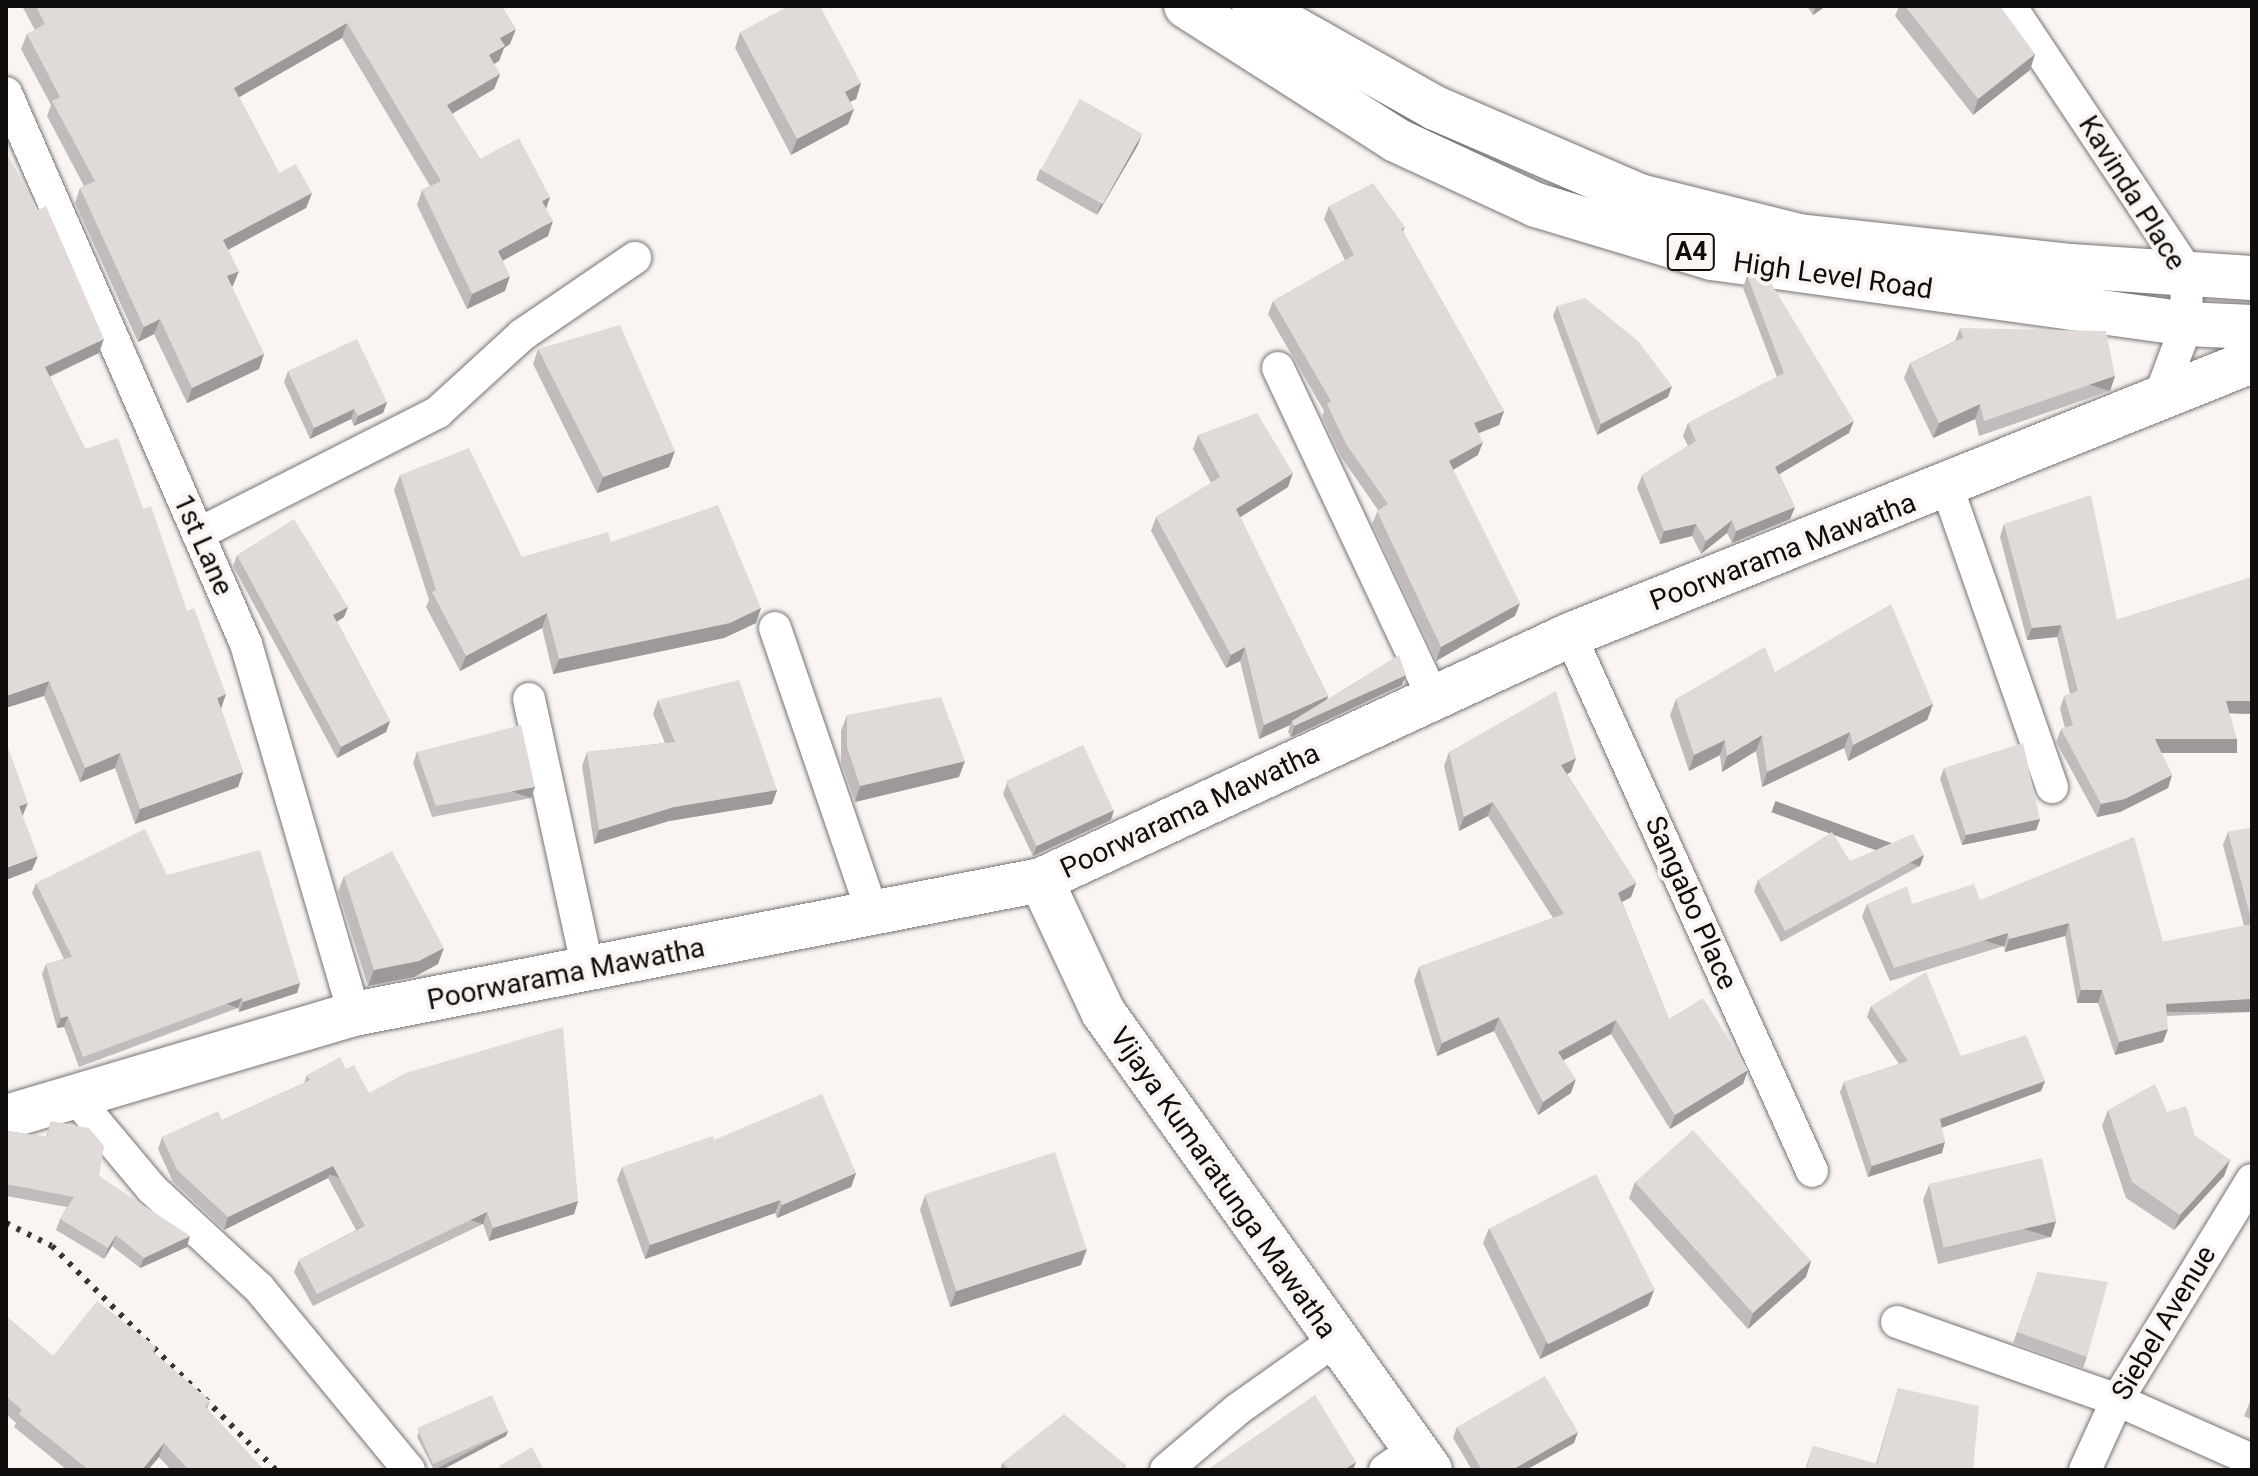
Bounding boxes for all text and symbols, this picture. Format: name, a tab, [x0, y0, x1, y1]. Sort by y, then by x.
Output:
street label: Kavinda Place	[2071, 110, 2193, 276]
road number: A4	[1665, 230, 1717, 274]
street label: High Level Road	[1731, 245, 1935, 307]
street label: Poorwarama Mawatha	[1645, 486, 1921, 618]
street label: 1st Lane	[166, 489, 240, 601]
street label: Poorwarama Mawatha	[1055, 736, 1325, 886]
street label: Sangabo Place	[1638, 811, 1744, 995]
street label: Poorwarama Mawatha	[424, 931, 708, 1017]
street label: Vijaya Kumaratunga Mawatha	[1103, 1021, 1343, 1345]
street label: Siebel Avenue	[2105, 1240, 2223, 1406]

